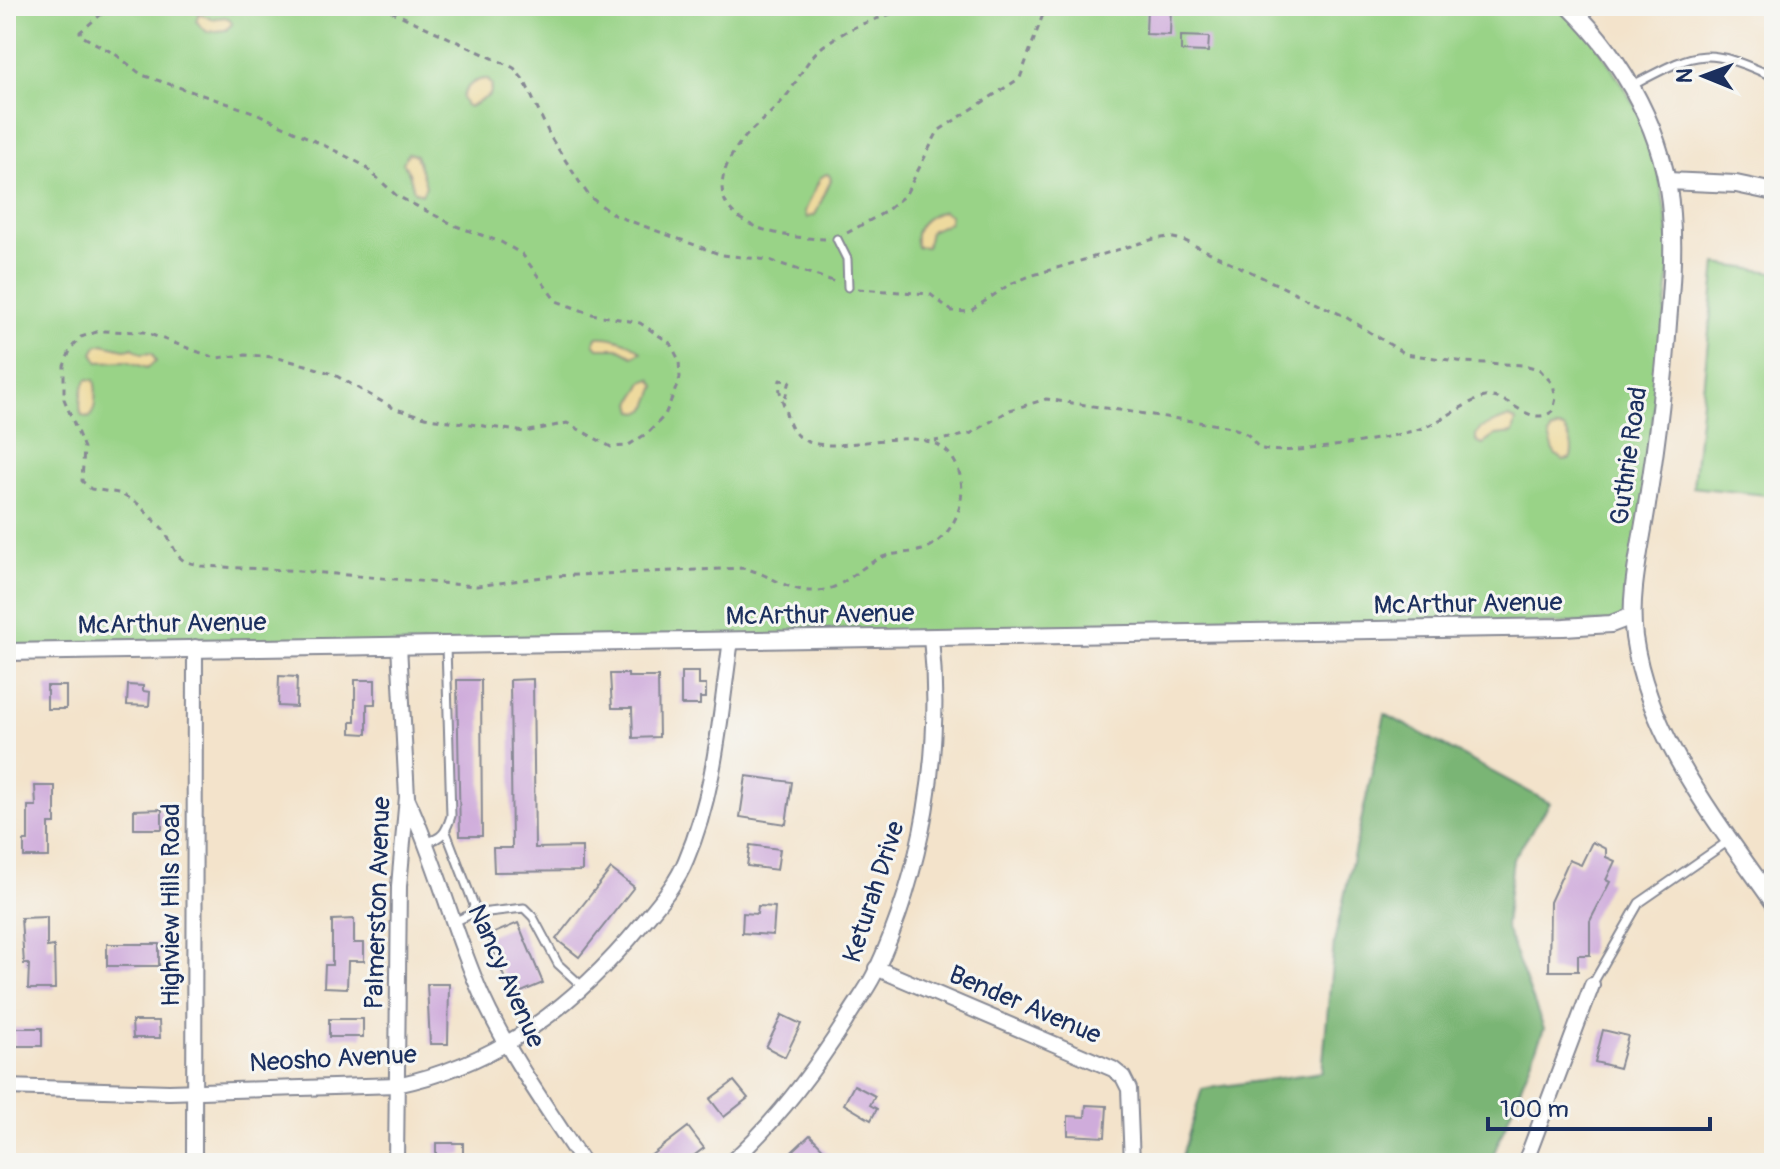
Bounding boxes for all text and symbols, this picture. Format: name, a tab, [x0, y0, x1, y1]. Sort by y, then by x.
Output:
north arrow	[1664, 36, 1744, 116]
text: N	[1671, 68, 1699, 83]
street label: Guthrie Road	[1603, 385, 1655, 527]
street label: McArthur Avenue	[1373, 586, 1563, 622]
street label: McArthur Avenue	[725, 597, 915, 633]
street label: McArthur Avenue	[77, 606, 267, 642]
street label: Palmerston Avenue	[358, 796, 398, 1010]
street label: Highview Hills Road	[155, 803, 187, 1007]
street label: Keturah Drive	[836, 817, 912, 967]
street label: Nancy Avenue	[460, 899, 552, 1053]
street label: Bender Avenue	[944, 959, 1106, 1052]
street label: Neosho Avenue	[248, 1039, 418, 1079]
scale bar	[1488, 1081, 1710, 1131]
text: 100 m	[1500, 1095, 1569, 1124]

